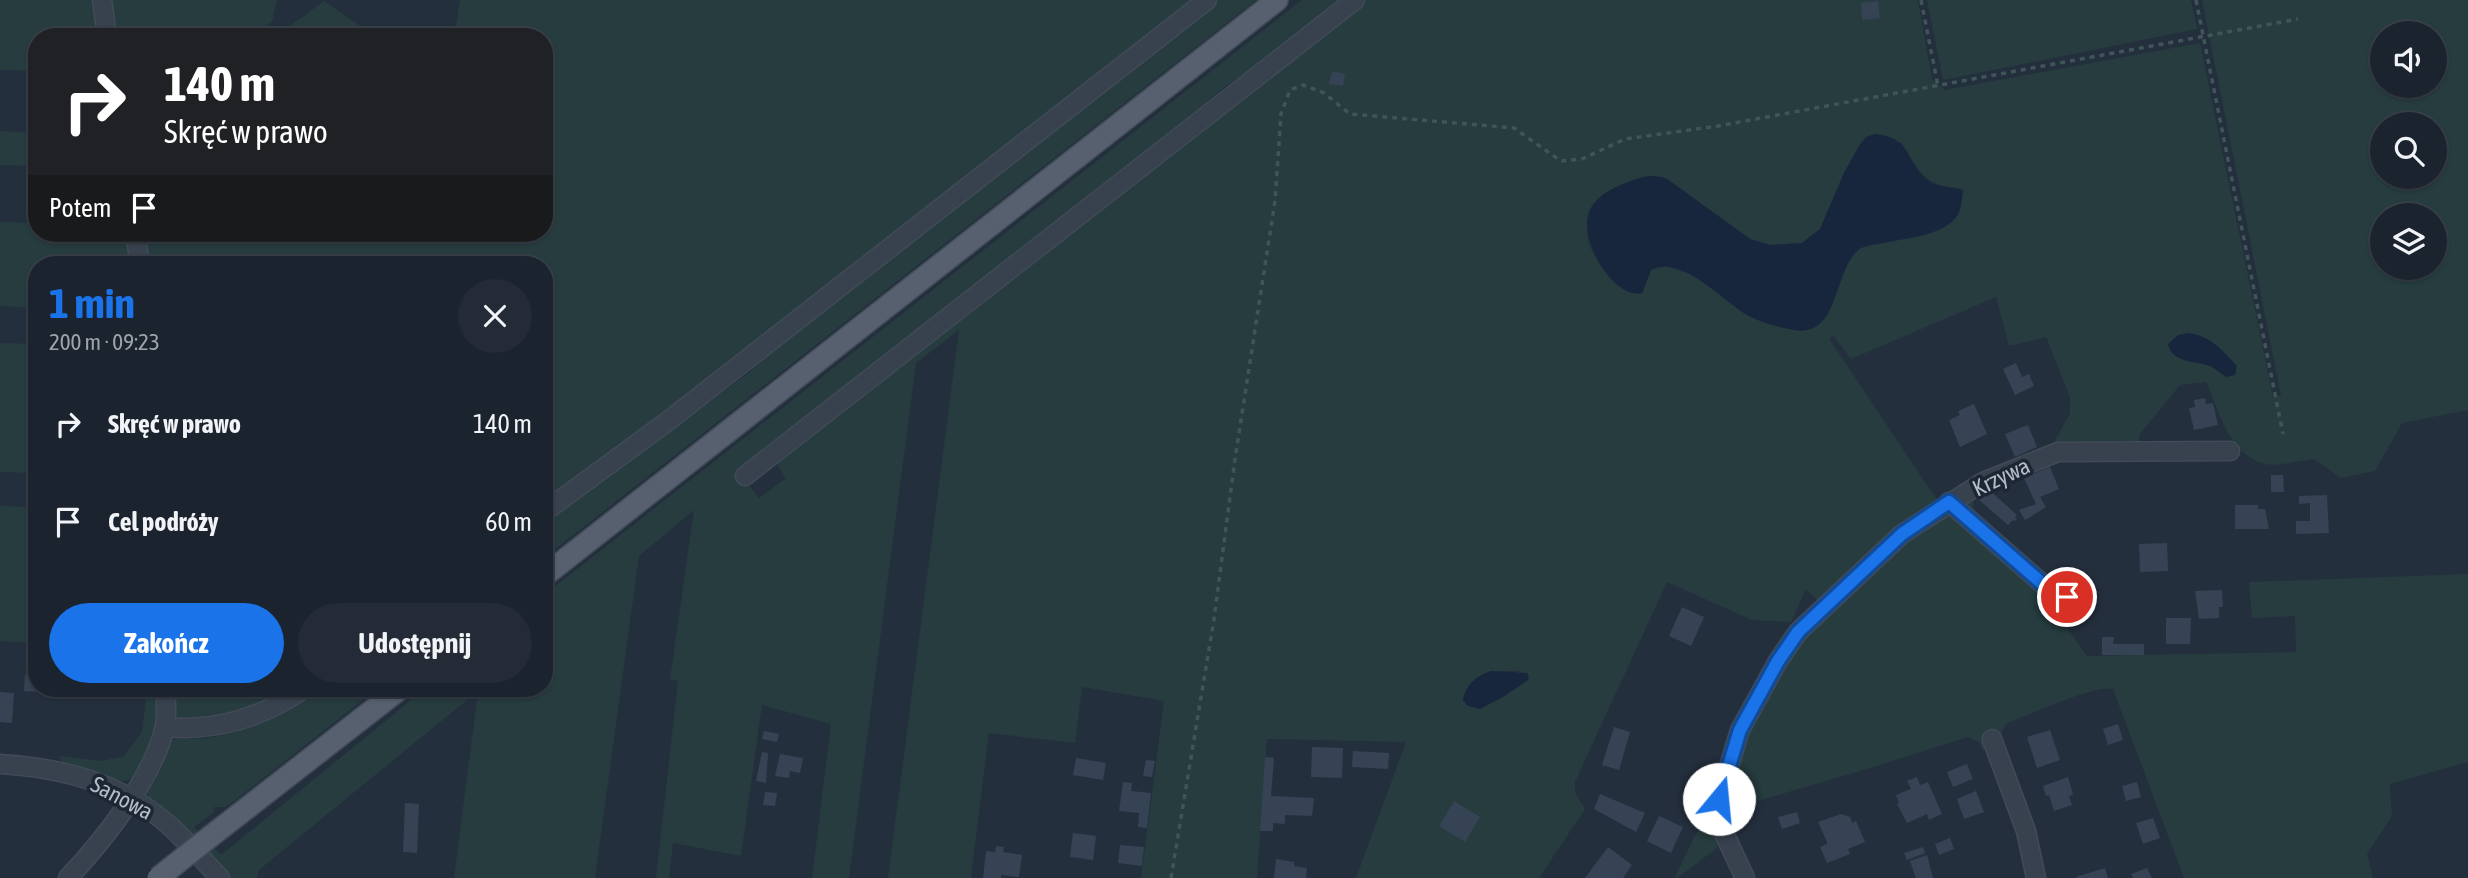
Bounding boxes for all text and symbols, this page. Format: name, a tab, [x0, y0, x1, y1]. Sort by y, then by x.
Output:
map controls	[2370, 21, 2447, 280]
button: sound	[2370, 21, 2447, 98]
text: 140 m	[164, 55, 275, 111]
icon: right	[49, 56, 140, 147]
button: search	[2370, 112, 2447, 189]
text: Skręć w prawo	[164, 113, 328, 150]
icon: arrive	[125, 189, 163, 227]
text: Potem	[49, 193, 111, 223]
button: layers	[2370, 203, 2447, 280]
text: 1 min	[49, 279, 135, 327]
button: close	[458, 279, 532, 353]
text: 200 m · 09:23	[49, 329, 160, 355]
icon: right	[49, 405, 87, 443]
text: Skręć w prawo	[108, 409, 241, 439]
text: 140 m	[473, 409, 532, 439]
street label: Krzywa	[1968, 453, 2034, 501]
icon: arrive	[49, 503, 87, 541]
text: Cel podróży	[108, 507, 219, 537]
text: 60 m	[485, 507, 532, 537]
pin	[2037, 567, 2097, 627]
icon: arrive	[2048, 578, 2086, 616]
button: Zakończ	[49, 603, 284, 683]
button: Udostępnij	[298, 603, 532, 683]
position arrow	[1682, 762, 1756, 836]
street label: Sanowa	[87, 771, 157, 825]

